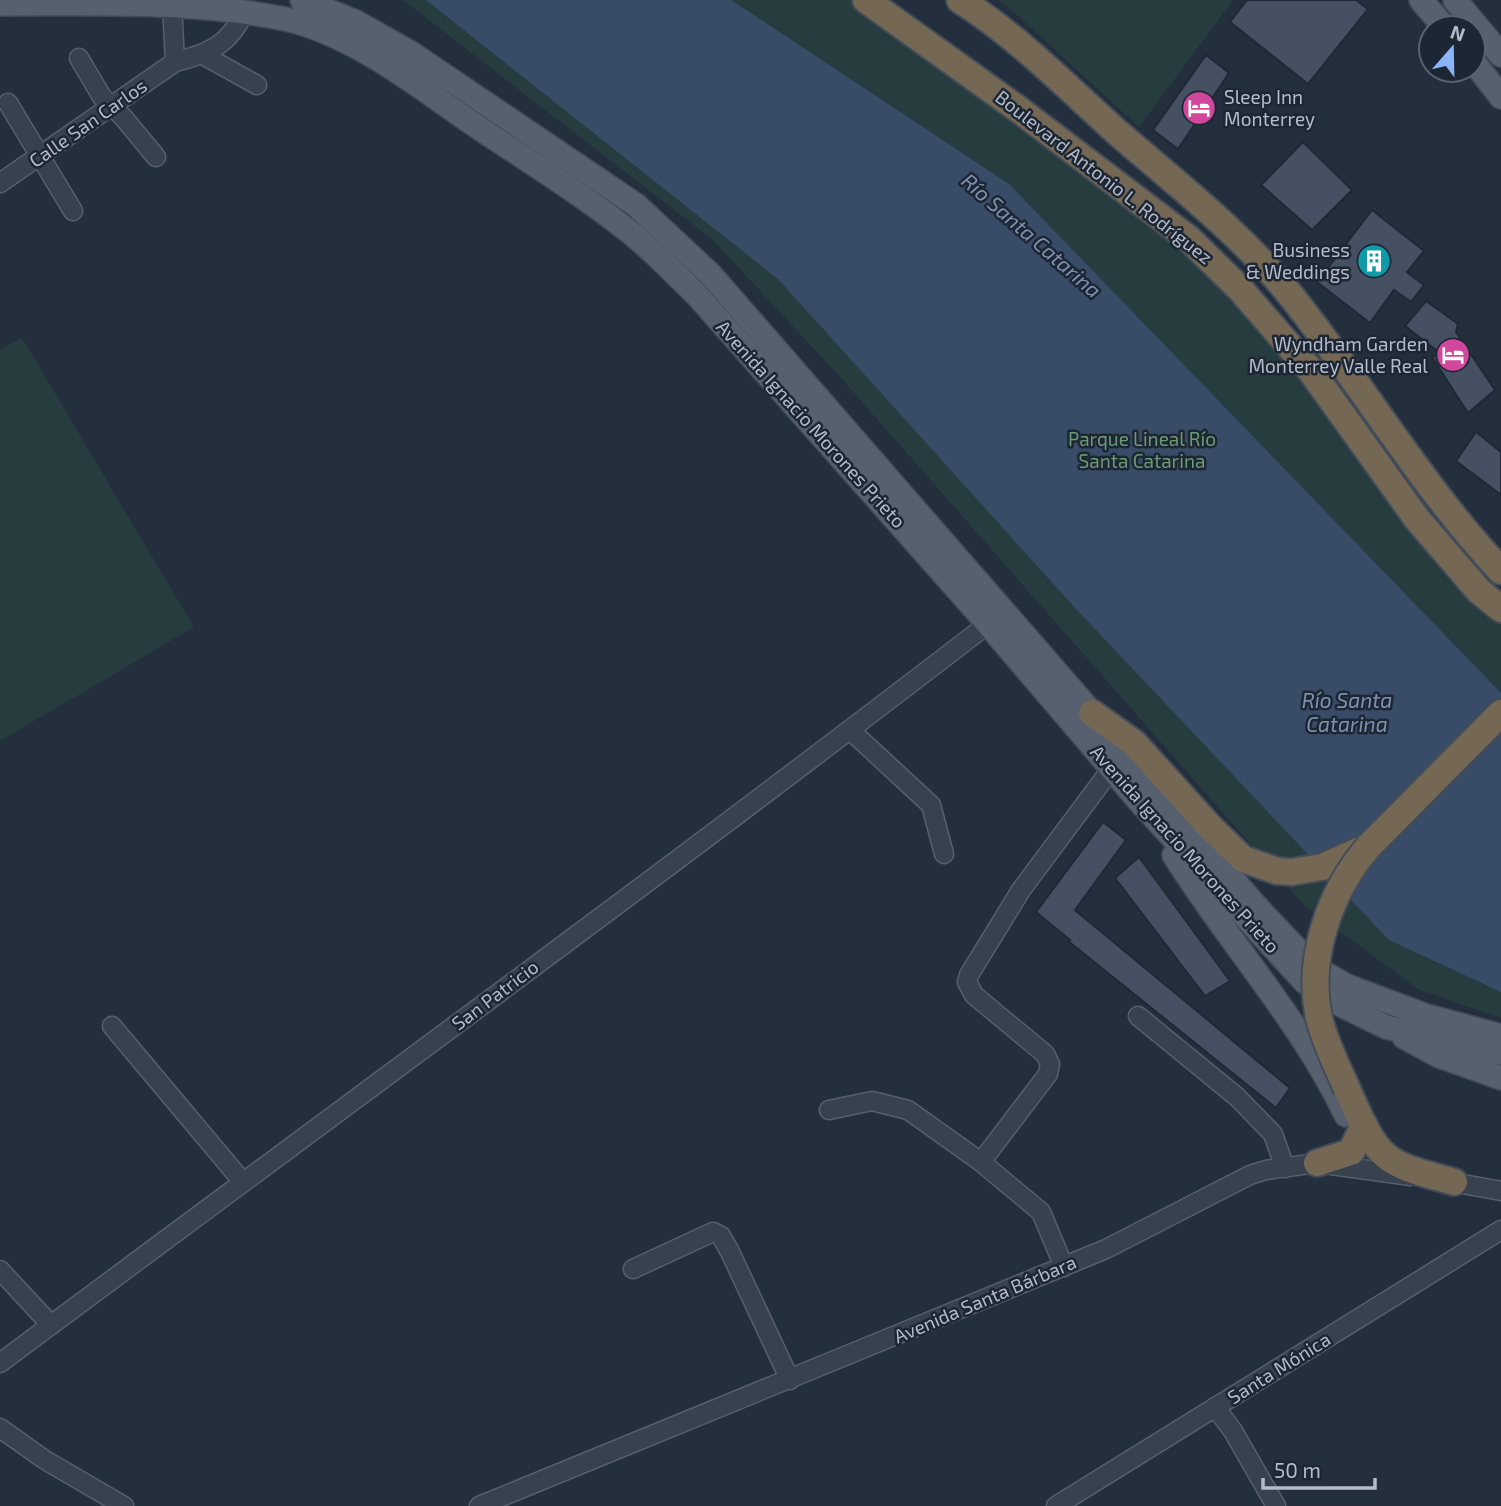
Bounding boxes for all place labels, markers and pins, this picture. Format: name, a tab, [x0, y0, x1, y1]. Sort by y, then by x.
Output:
place label: Sleep Inn Monterrey	[1224, 85, 1315, 130]
hotel icon: Sleep Inn Monterrey	[1180, 89, 1218, 127]
place label: Business & Weddings	[1246, 238, 1350, 283]
building icon: Business & Weddings	[1355, 242, 1393, 280]
place label: Wyndham Garden Monterrey Valle Real	[1248, 332, 1428, 377]
hotel icon: Wyndham Garden Monterrey Valle Real	[1434, 336, 1472, 374]

